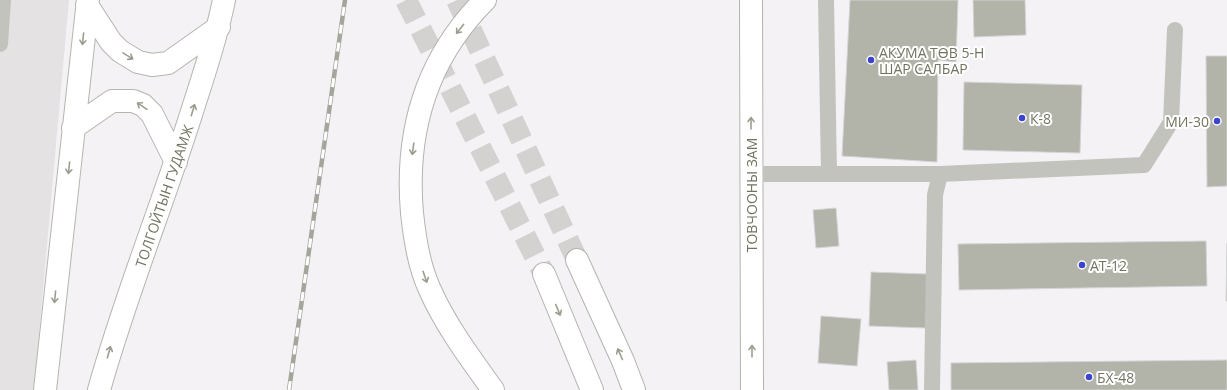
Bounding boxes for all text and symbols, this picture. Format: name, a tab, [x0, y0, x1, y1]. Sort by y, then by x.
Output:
one-way arrow	[456, 24, 464, 35]
one-way arrow	[79, 32, 87, 45]
place label: АКУМА ТӨВ 5-Н ШАР САЛБАР	[879, 43, 984, 78]
one-way arrow	[122, 53, 134, 61]
marker: АКУМА ТӨВ 5-Н ШАР САЛБАР	[866, 55, 876, 65]
one-way arrow	[137, 102, 148, 110]
one-way arrow	[189, 105, 197, 117]
place label: К-8	[1030, 109, 1051, 128]
place label: МИ-30	[1165, 112, 1209, 131]
marker: К-8	[1017, 113, 1027, 123]
marker: МИ-30	[1212, 116, 1222, 126]
one-way arrow	[747, 117, 755, 130]
street label: ТОЛГОЙТЫН ГУДАМЖ	[131, 122, 197, 270]
street label: ТОВЧООНЫ ЗАМ	[742, 138, 761, 252]
one-way arrow	[409, 142, 417, 155]
one-way arrow	[65, 161, 73, 174]
place label: АТ-12	[1090, 256, 1127, 275]
marker: АТ-12	[1077, 260, 1087, 270]
one-way arrow	[422, 270, 429, 283]
one-way arrow	[51, 290, 59, 303]
one-way arrow	[555, 304, 563, 316]
one-way arrow	[748, 345, 756, 358]
one-way arrow	[106, 346, 114, 359]
one-way arrow	[615, 348, 623, 360]
place label: БХ-48	[1097, 368, 1134, 387]
marker: БХ-48	[1084, 372, 1094, 382]

